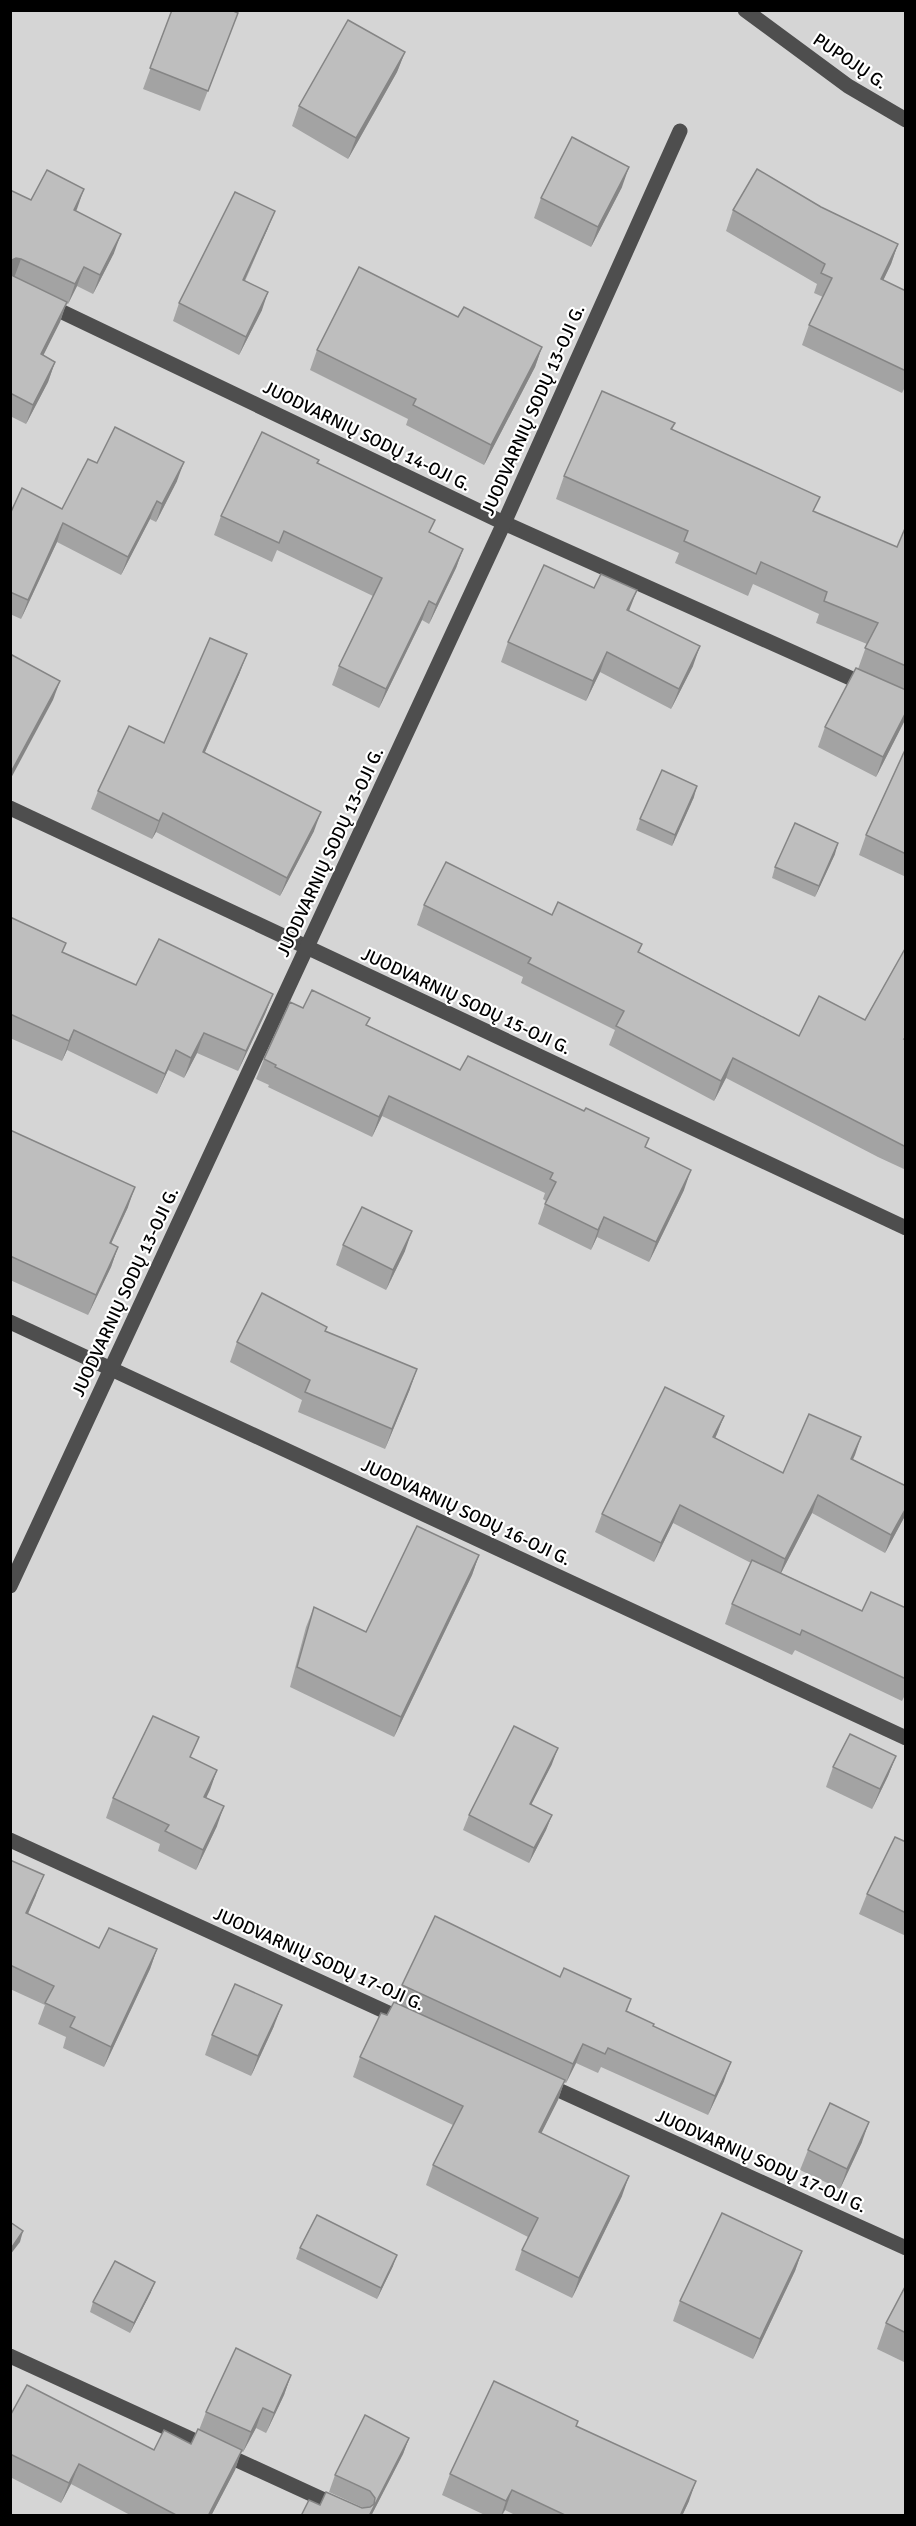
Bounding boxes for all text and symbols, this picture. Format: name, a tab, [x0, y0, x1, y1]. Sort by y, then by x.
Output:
street label: PUPOJŲ G.	[809, 28, 891, 94]
street label: JUODVARNIŲ SODŲ 13-OJI G.	[477, 301, 589, 519]
street label: JUODVARNIŲ SODŲ 14-OJI G.	[260, 376, 474, 496]
street label: JUODVARNIŲ SODŲ 13-OJI G.	[272, 744, 388, 960]
street label: JUODVARNIŲ SODŲ 15-OJI G.	[358, 943, 574, 1059]
street label: JUODVARNIŲ SODŲ 13-OJI G.	[67, 1184, 183, 1400]
street label: JUODVARNIŲ SODŲ 16-OJI G.	[358, 1454, 574, 1570]
street label: JUODVARNIŲ SODŲ 17-OJI G.	[210, 1903, 428, 2015]
street label: JUODVARNIŲ SODŲ 17-OJI G.	[652, 2105, 870, 2217]

